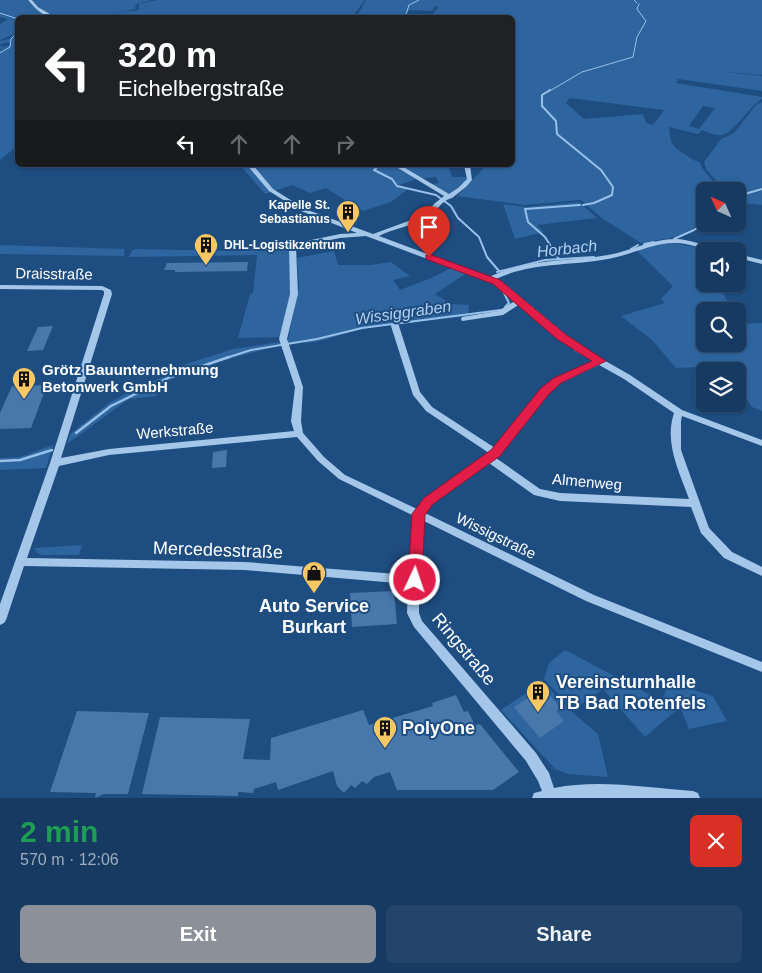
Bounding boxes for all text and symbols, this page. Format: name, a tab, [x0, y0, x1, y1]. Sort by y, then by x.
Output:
icon: left	[35, 35, 100, 100]
text: 320 m	[118, 35, 217, 74]
text: Eichelbergstraße	[118, 76, 284, 101]
icon: left	[172, 130, 200, 158]
icon: ahead	[225, 130, 253, 158]
icon: ahead	[278, 130, 306, 158]
icon: right	[331, 130, 359, 158]
north arrow	[696, 182, 746, 232]
map controls	[696, 182, 746, 412]
place label: Kapelle St. Sebastianus	[259, 198, 330, 226]
building icon: Kapelle St. Sebastianus	[335, 199, 361, 233]
pin	[408, 206, 450, 257]
icon: arrive	[415, 213, 443, 241]
building icon: DHL-Logistikzentrum	[193, 232, 219, 266]
water label: Horbach	[536, 237, 598, 260]
place label: DHL-Logistikzentrum	[224, 238, 345, 252]
button: sound	[696, 242, 746, 292]
street label: Draisstraße	[15, 264, 93, 283]
water label: Wissiggraben	[354, 297, 452, 328]
button: search	[696, 302, 746, 352]
place label: Grötz Bauunternehmung Betonwerk GmbH	[42, 361, 219, 395]
button: layers	[696, 362, 746, 412]
building icon: Grötz Bauunternehmung Betonwerk GmbH	[11, 366, 37, 400]
street label: Werkstraße	[136, 419, 214, 442]
street label: Almenweg	[551, 470, 623, 493]
street label: Wissigstraße	[454, 509, 539, 562]
street label: Mercedesstraße	[153, 538, 283, 562]
position arrow	[388, 553, 440, 605]
shop icon: Auto Service Burkart	[301, 560, 327, 594]
place label: Auto Service Burkart	[259, 596, 369, 637]
street label: Ringstraße	[428, 609, 500, 689]
place label: Vereinsturnhalle TB Bad Rotenfels	[556, 672, 706, 713]
building icon: Vereinsturnhalle TB Bad Rotenfels	[525, 679, 551, 713]
building icon: PolyOne	[372, 715, 398, 749]
place label: PolyOne	[402, 718, 475, 738]
text: 2 min	[20, 815, 98, 848]
button: close	[690, 815, 742, 867]
text: 570 m · 12:06	[20, 851, 119, 868]
button: Exit	[20, 905, 376, 963]
button: Share	[386, 905, 742, 963]

